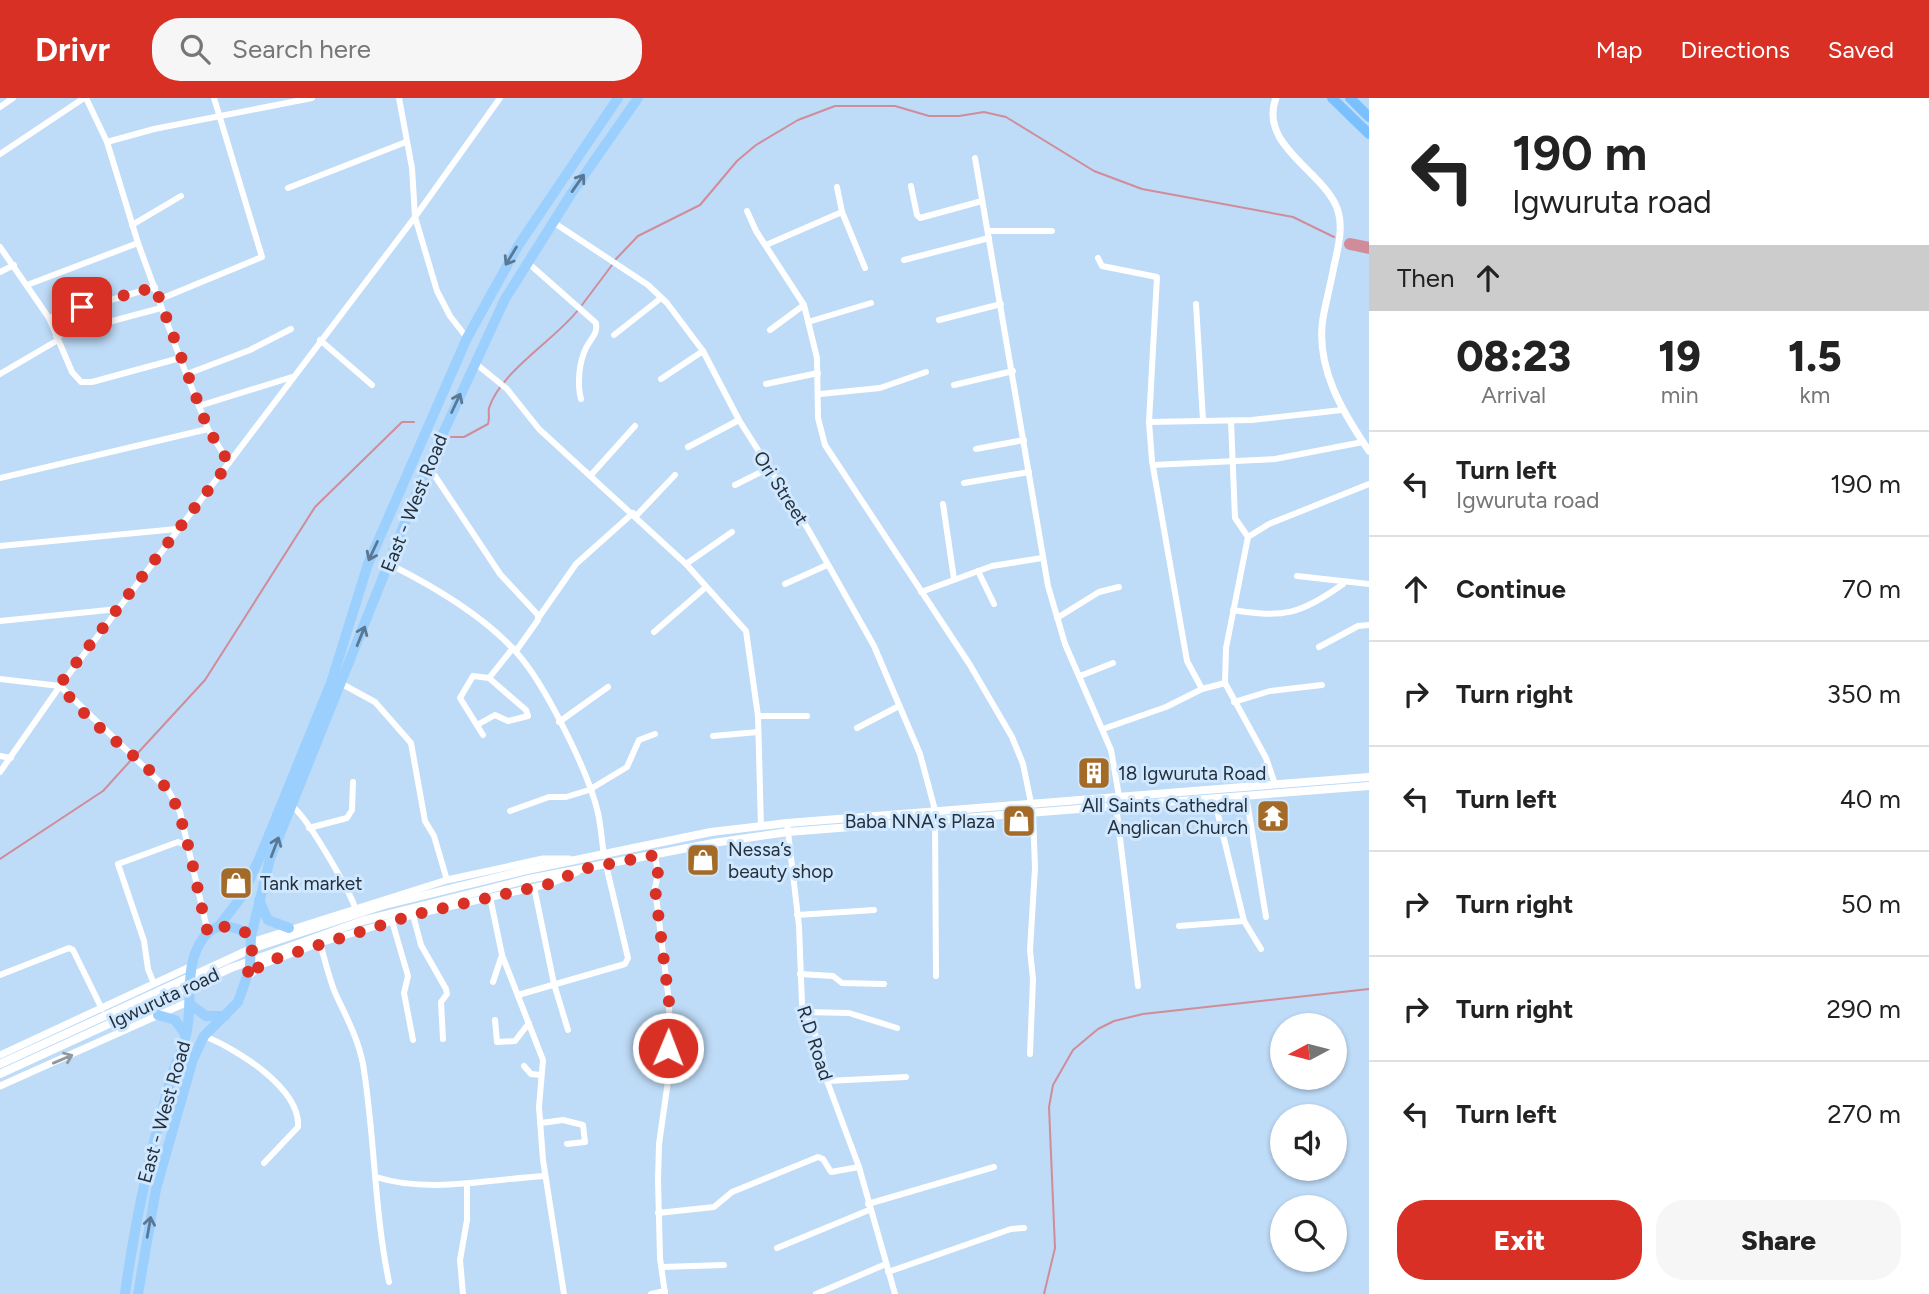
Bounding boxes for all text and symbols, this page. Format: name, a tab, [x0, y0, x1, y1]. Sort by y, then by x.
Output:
search box	[152, 18, 642, 81]
text: Drivr	[35, 30, 110, 69]
icon: search	[176, 30, 214, 68]
text: Search here	[232, 33, 371, 65]
text: Map	[1596, 35, 1642, 64]
text: Directions	[1680, 35, 1790, 64]
text: Saved	[1828, 35, 1894, 64]
text: 190 m	[1512, 123, 1647, 182]
icon: left	[1397, 126, 1488, 217]
one-way arrow	[571, 174, 585, 193]
text: Igwuruta road	[1512, 183, 1712, 221]
one-way arrow	[504, 246, 518, 266]
icon: ahead	[1469, 259, 1507, 297]
text: Then	[1397, 262, 1455, 294]
pin	[52, 277, 112, 337]
icon: arrive	[63, 288, 101, 326]
text: 08:23	[1456, 331, 1571, 382]
text: 19	[1658, 331, 1701, 382]
text: 1.5	[1788, 331, 1842, 382]
text: Arrival	[1481, 381, 1546, 409]
text: min	[1661, 381, 1698, 409]
text: km	[1800, 381, 1830, 409]
one-way arrow	[449, 393, 463, 414]
street label: East - West Road	[376, 431, 452, 575]
street label: Ori Street	[749, 447, 813, 529]
text: Turn left	[1456, 454, 1557, 486]
icon: left	[1397, 465, 1435, 503]
text: 190 m	[1830, 468, 1901, 500]
text: Igwuruta road	[1456, 486, 1600, 514]
one-way arrow	[366, 540, 380, 561]
icon: ahead	[1397, 570, 1435, 608]
text: Continue	[1456, 573, 1566, 605]
text: 70 m	[1842, 573, 1901, 605]
one-way arrow	[355, 626, 368, 647]
icon: right	[1397, 675, 1435, 713]
text: Turn right	[1456, 678, 1573, 710]
text: 350 m	[1827, 678, 1901, 710]
building icon: 18 Igwuruta Road	[1075, 754, 1113, 792]
place label: 18 Igwuruta Road	[1118, 762, 1266, 785]
icon: left	[1397, 780, 1435, 818]
text: Turn left	[1456, 783, 1557, 815]
text: 40 m	[1840, 783, 1901, 815]
place label: All Saints Cathedral Anglican Church	[1082, 794, 1248, 839]
temple icon: All Saints Cathedral Anglican Church	[1254, 797, 1292, 835]
shop icon: Baba NNA's Plaza	[1000, 802, 1038, 840]
place label: Baba NNA's Plaza	[845, 810, 995, 833]
one-way arrow	[270, 836, 282, 858]
place label: Nessa’s beauty shop	[728, 838, 833, 883]
shop icon: Nessa’s beauty shop	[684, 841, 722, 879]
shop icon: Tank market	[217, 864, 255, 902]
place label: Tank market	[260, 872, 362, 895]
icon: right	[1397, 885, 1435, 923]
text: Turn right	[1456, 888, 1573, 920]
text: 50 m	[1841, 888, 1901, 920]
street label: Igwuruta road	[105, 963, 223, 1033]
icon: right	[1397, 990, 1435, 1028]
text: Turn right	[1456, 993, 1573, 1025]
text: 290 m	[1827, 993, 1901, 1025]
street label: R.D Road	[792, 1003, 838, 1083]
position arrow	[631, 1011, 705, 1085]
north arrow	[1270, 1013, 1348, 1090]
map controls	[1270, 1013, 1347, 1272]
street label: East - West Road	[133, 1038, 195, 1186]
one-way arrow	[51, 1052, 73, 1065]
icon: left	[1397, 1095, 1435, 1133]
text: Turn left	[1456, 1098, 1557, 1130]
text: 270 m	[1827, 1098, 1901, 1130]
button: sound	[1270, 1104, 1347, 1181]
button: search	[1270, 1195, 1347, 1272]
button: Exit	[1397, 1200, 1642, 1280]
button: Share	[1656, 1200, 1901, 1280]
one-way arrow	[142, 1216, 156, 1238]

